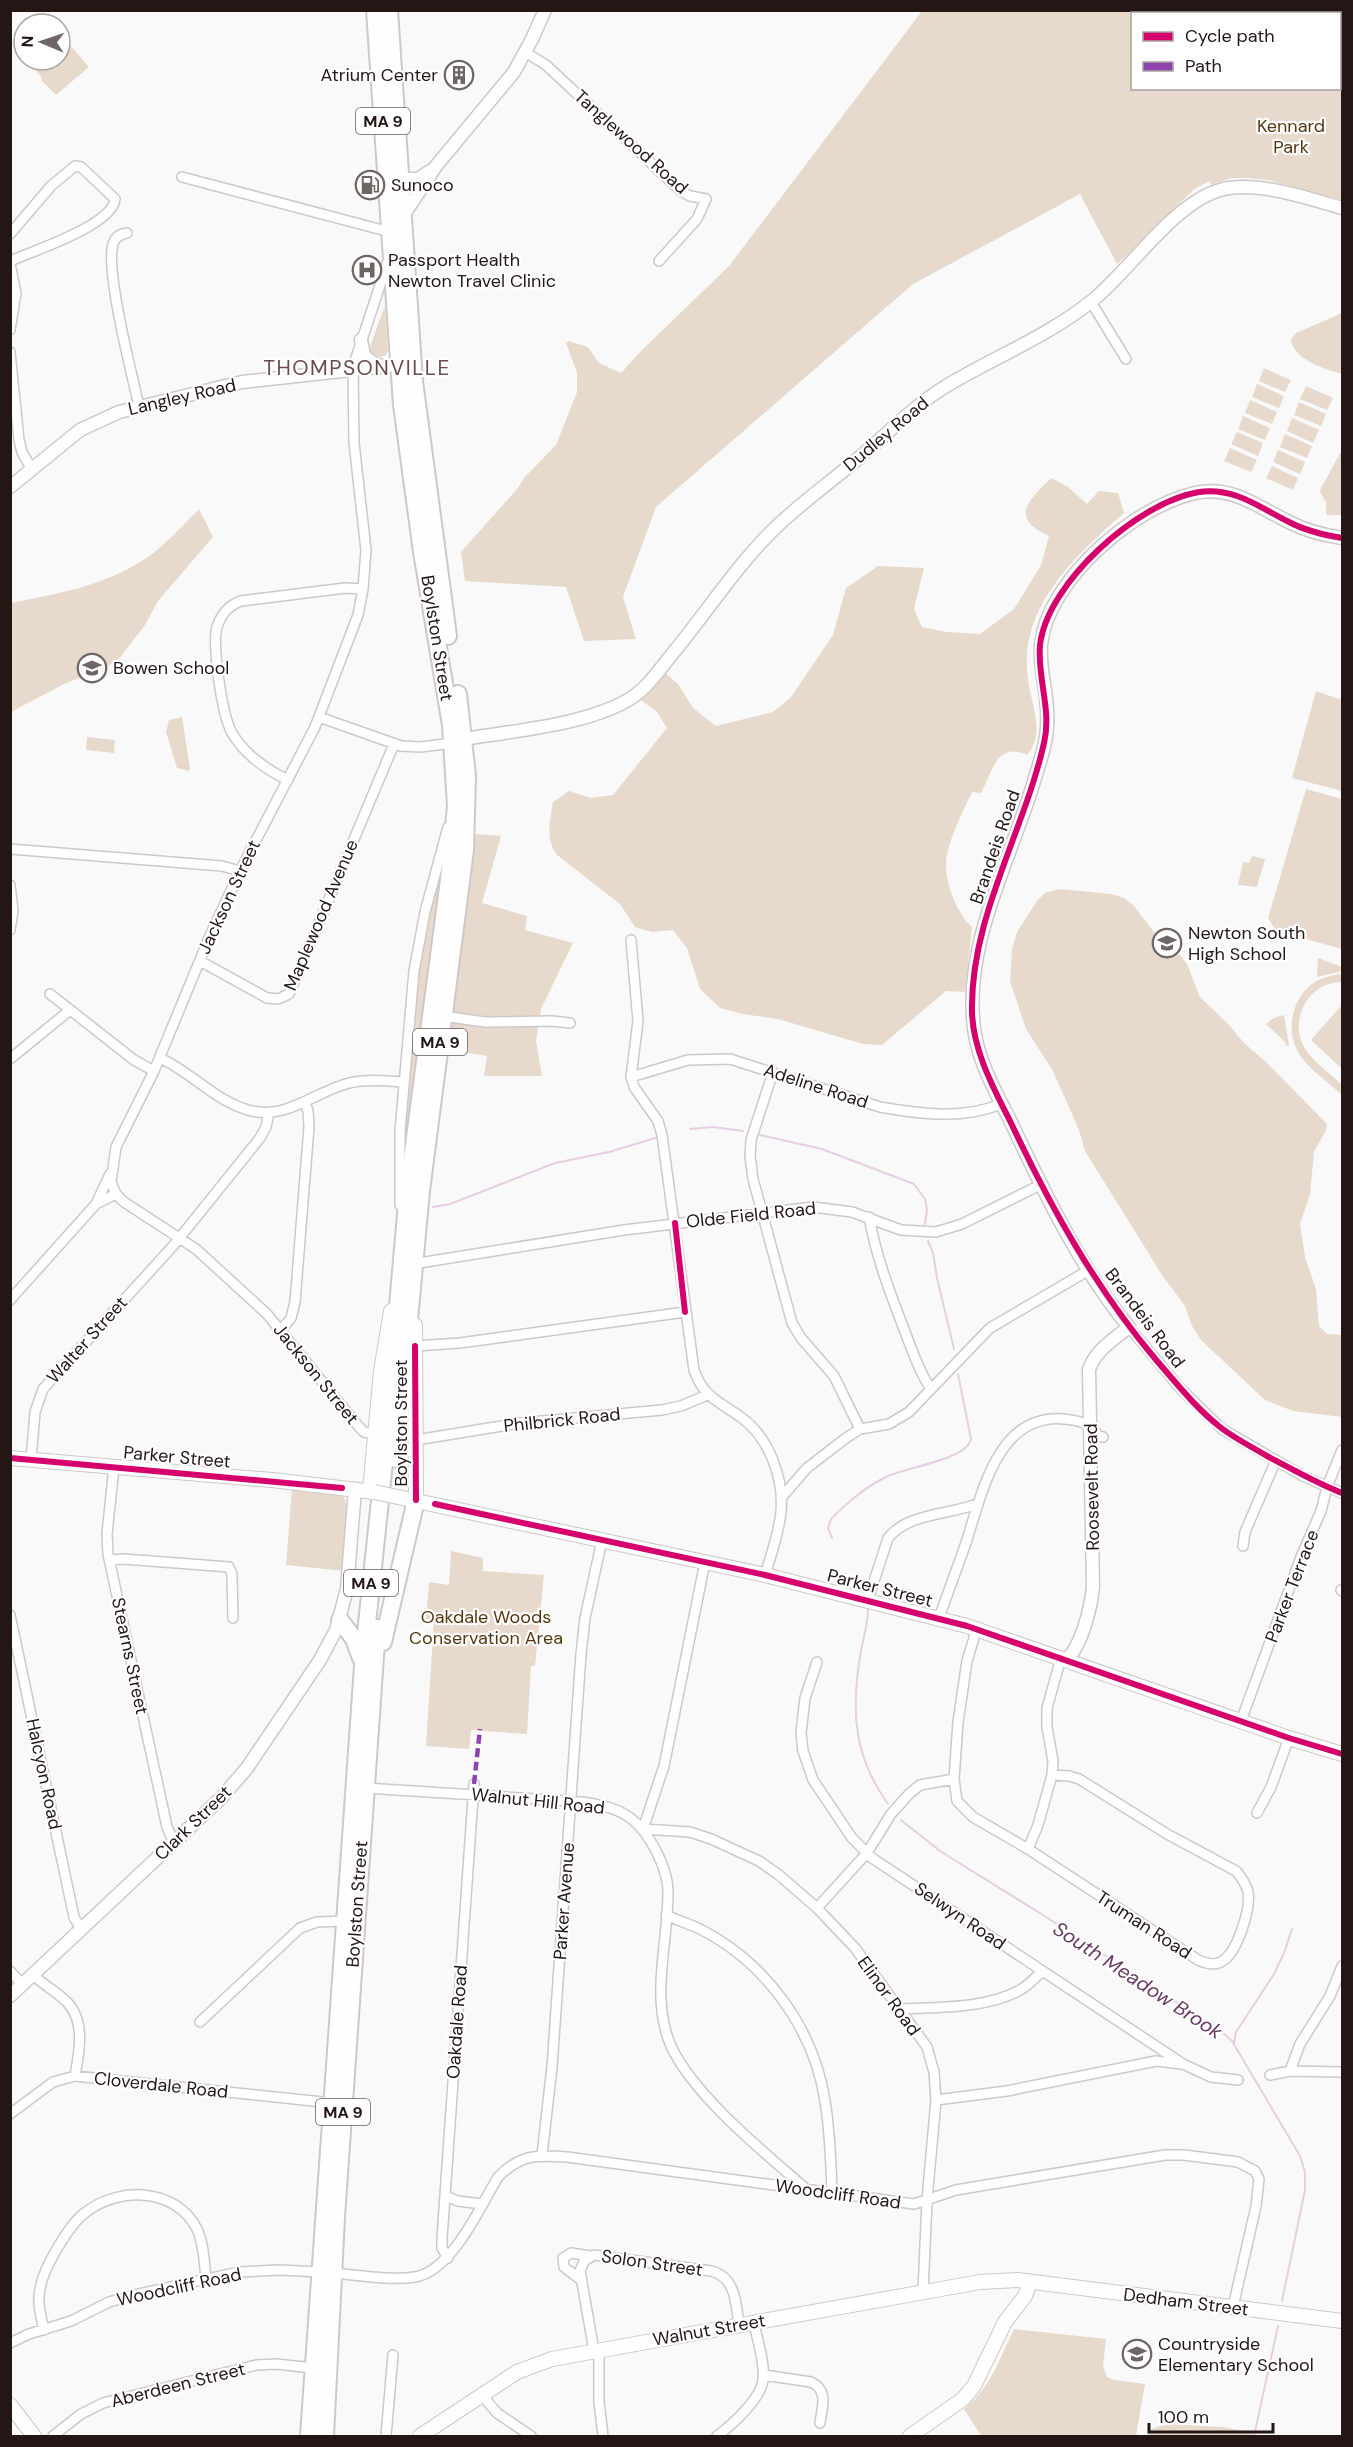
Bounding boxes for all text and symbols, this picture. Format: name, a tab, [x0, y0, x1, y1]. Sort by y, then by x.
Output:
north arrow	[12, 12, 72, 72]
legend	[1131, 12, 1341, 90]
text: Cycle path	[1185, 24, 1275, 48]
text: N	[17, 35, 38, 48]
text: Path	[1185, 54, 1222, 78]
building icon: Atrium Center	[443, 59, 475, 91]
place label: Atrium Center	[320, 63, 438, 87]
street label: Tanglewood Road	[569, 84, 693, 200]
road number: MA 9	[356, 108, 410, 134]
park label: Kennard Park	[1257, 114, 1325, 159]
fuel station icon: Sunoco	[354, 169, 386, 201]
place label: Sunoco	[391, 173, 454, 197]
place label: Passport Health Newton Travel Clinic	[388, 248, 556, 293]
hospital icon: Passport Health Newton Travel Clinic	[351, 254, 383, 286]
district label: THOMPSONVILLE	[263, 354, 451, 382]
street label: Langley Road	[126, 373, 238, 421]
street label: Dudley Road	[838, 391, 934, 477]
street label: Boylston Street	[415, 573, 459, 703]
school or university icon: Bowen School	[76, 652, 108, 684]
place label: Bowen School	[113, 656, 229, 680]
street label: Brandeis Road	[964, 787, 1026, 907]
street label: Jackson Street	[192, 836, 266, 958]
street label: Maplewood Avenue	[278, 836, 364, 994]
place label: Newton South High School	[1188, 921, 1305, 966]
school or university icon: Newton South High School	[1151, 927, 1183, 959]
road number: MA 9	[413, 1029, 467, 1055]
street label: Adeline Road	[761, 1058, 871, 1114]
street label: Olde Field Road	[685, 1196, 817, 1234]
street label: Brandeis Road	[1100, 1263, 1190, 1373]
street label: Walter Street	[41, 1291, 133, 1389]
street label: Jackson Street	[268, 1318, 364, 1430]
street label: Boylston Street	[389, 1359, 413, 1487]
street label: Philbrick Road	[502, 1402, 622, 1438]
street label: Roosevelt Road	[1079, 1423, 1105, 1551]
street label: Parker Street	[122, 1440, 232, 1474]
street label: Parker Terrace	[1259, 1526, 1325, 1646]
street label: Parker Street	[825, 1563, 935, 1613]
road number: MA 9	[344, 1570, 398, 1596]
street label: Stearns Street	[106, 1595, 154, 1717]
park label: Oakdale Woods Conservation Area	[409, 1605, 563, 1650]
street label: Halcyon Road	[20, 1716, 68, 1832]
street label: Clark Street	[149, 1780, 237, 1866]
street label: Walnut Hill Road	[470, 1782, 606, 1820]
street label: Boylston Street	[341, 1840, 373, 1968]
street label: Parker Avenue	[548, 1841, 580, 1961]
street label: Selwyn Road	[910, 1877, 1010, 1955]
street label: Truman Road	[1092, 1885, 1196, 1965]
water label: South Meadow Brook	[1048, 1915, 1228, 2045]
street label: Elinor Road	[852, 1951, 926, 2041]
street label: Oakdale Road	[441, 1964, 473, 2080]
street label: Cloverdale Road	[93, 2066, 229, 2104]
road number: MA 9	[316, 2099, 370, 2125]
street label: Woodcliff Road	[774, 2173, 902, 2215]
street label: Solon Street	[600, 2244, 704, 2282]
street label: Woodcliff Road	[115, 2262, 243, 2312]
street label: Dedham Street	[1122, 2282, 1250, 2322]
street label: Walnut Street	[651, 2308, 767, 2352]
place label: Countryside Elementary School	[1158, 2332, 1314, 2377]
school or university icon: Countryside Elementary School	[1121, 2338, 1153, 2370]
street label: Aberdeen Street	[108, 2357, 248, 2413]
scale bar	[1149, 2396, 1274, 2434]
text: 100 m	[1158, 2405, 1209, 2429]

